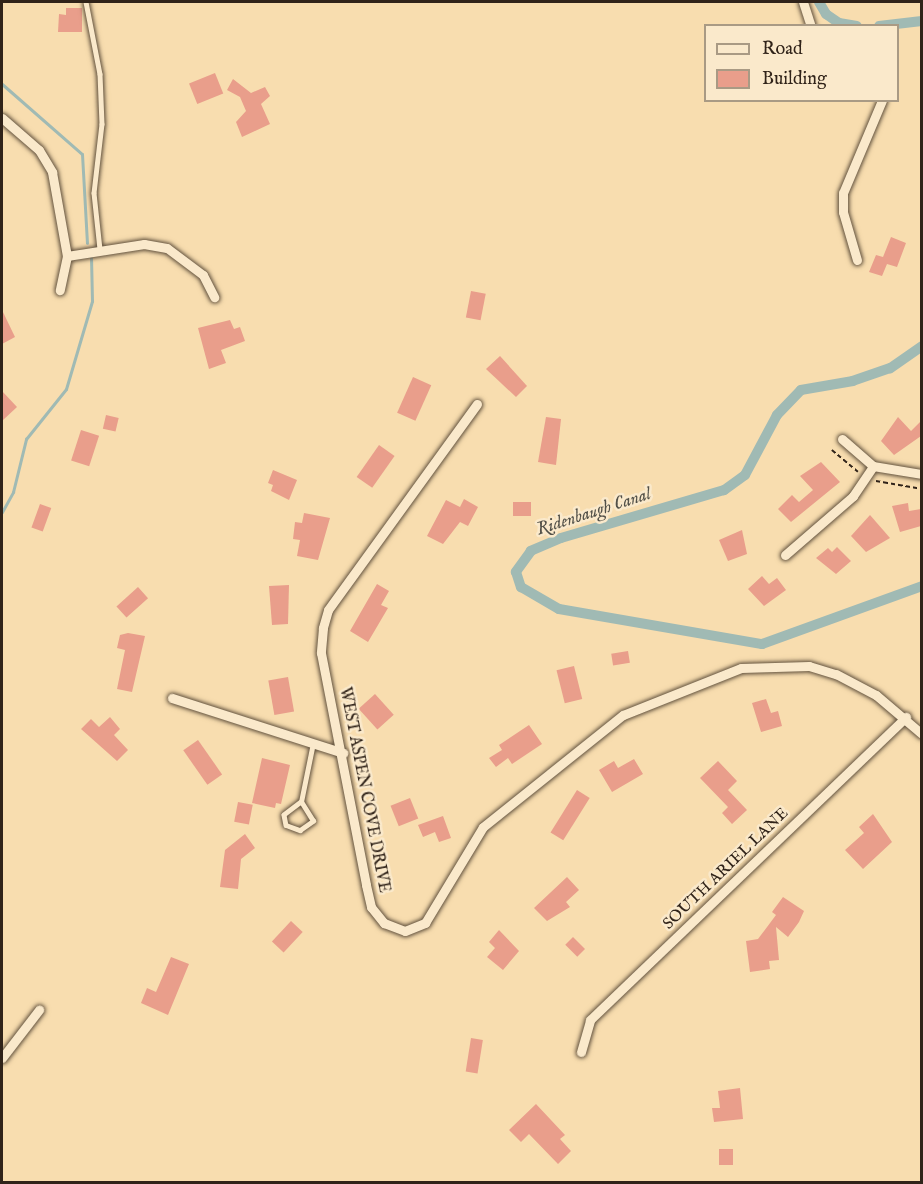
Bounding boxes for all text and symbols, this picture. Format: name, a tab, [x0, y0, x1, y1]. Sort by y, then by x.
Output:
legend	[704, 24, 899, 102]
text: Road	[762, 38, 803, 61]
text: Building	[762, 68, 827, 91]
water label: Ridenbaugh Canal	[534, 484, 654, 542]
street label: WEST ASPEN COVE DRIVE	[335, 686, 393, 894]
street label: SOUTH ARIEL LANE	[659, 804, 793, 934]

